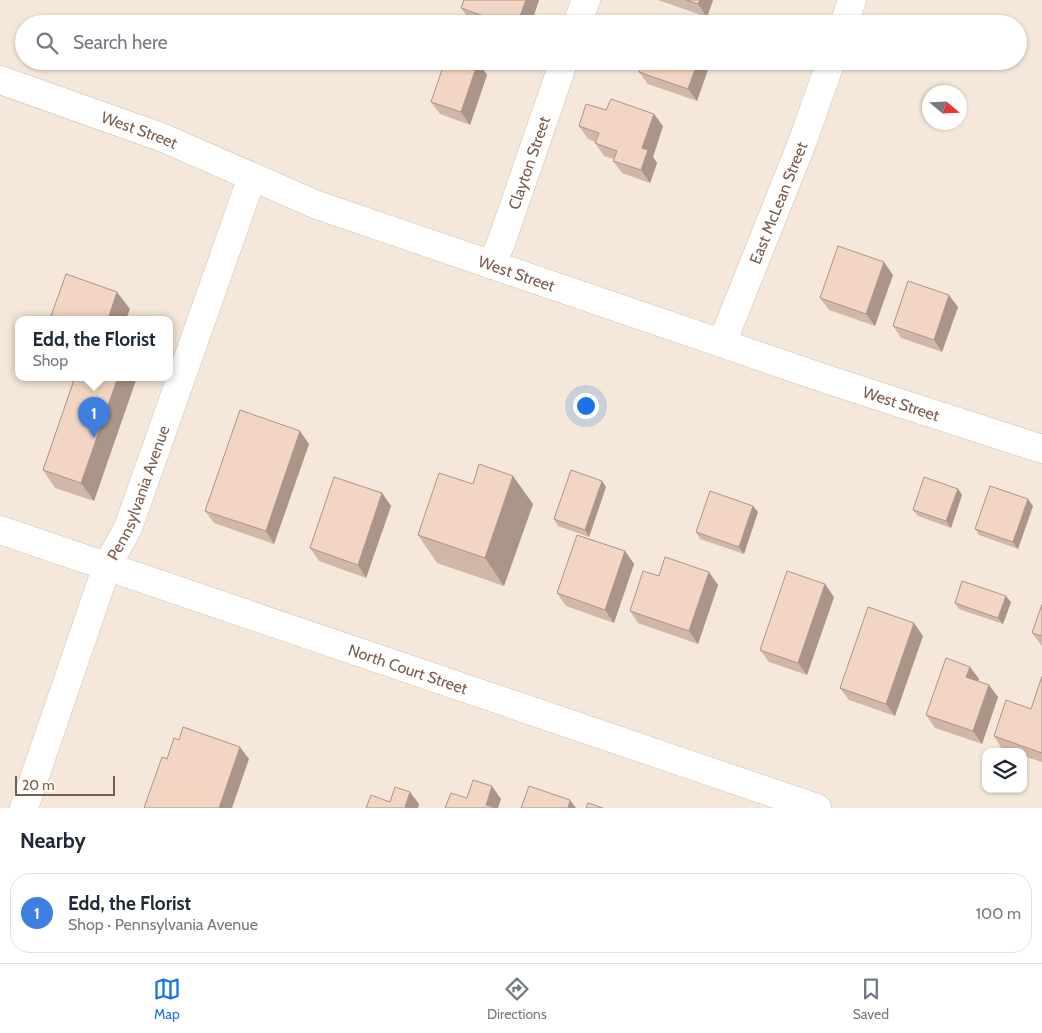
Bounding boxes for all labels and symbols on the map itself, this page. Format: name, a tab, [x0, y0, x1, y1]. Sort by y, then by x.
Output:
north arrow	[922, 85, 967, 130]
street label: West Street	[99, 108, 181, 153]
street label: Clayton Street	[504, 113, 554, 212]
street label: East McLean Street	[746, 139, 812, 267]
street label: West Street	[476, 252, 558, 296]
street label: West Street	[860, 383, 942, 425]
your location	[573, 393, 599, 419]
pin: 1	[78, 397, 110, 438]
street label: Pennsylvania Avenue	[103, 423, 173, 564]
street label: North Court Street	[346, 640, 471, 699]
scale bar	[15, 773, 115, 796]

